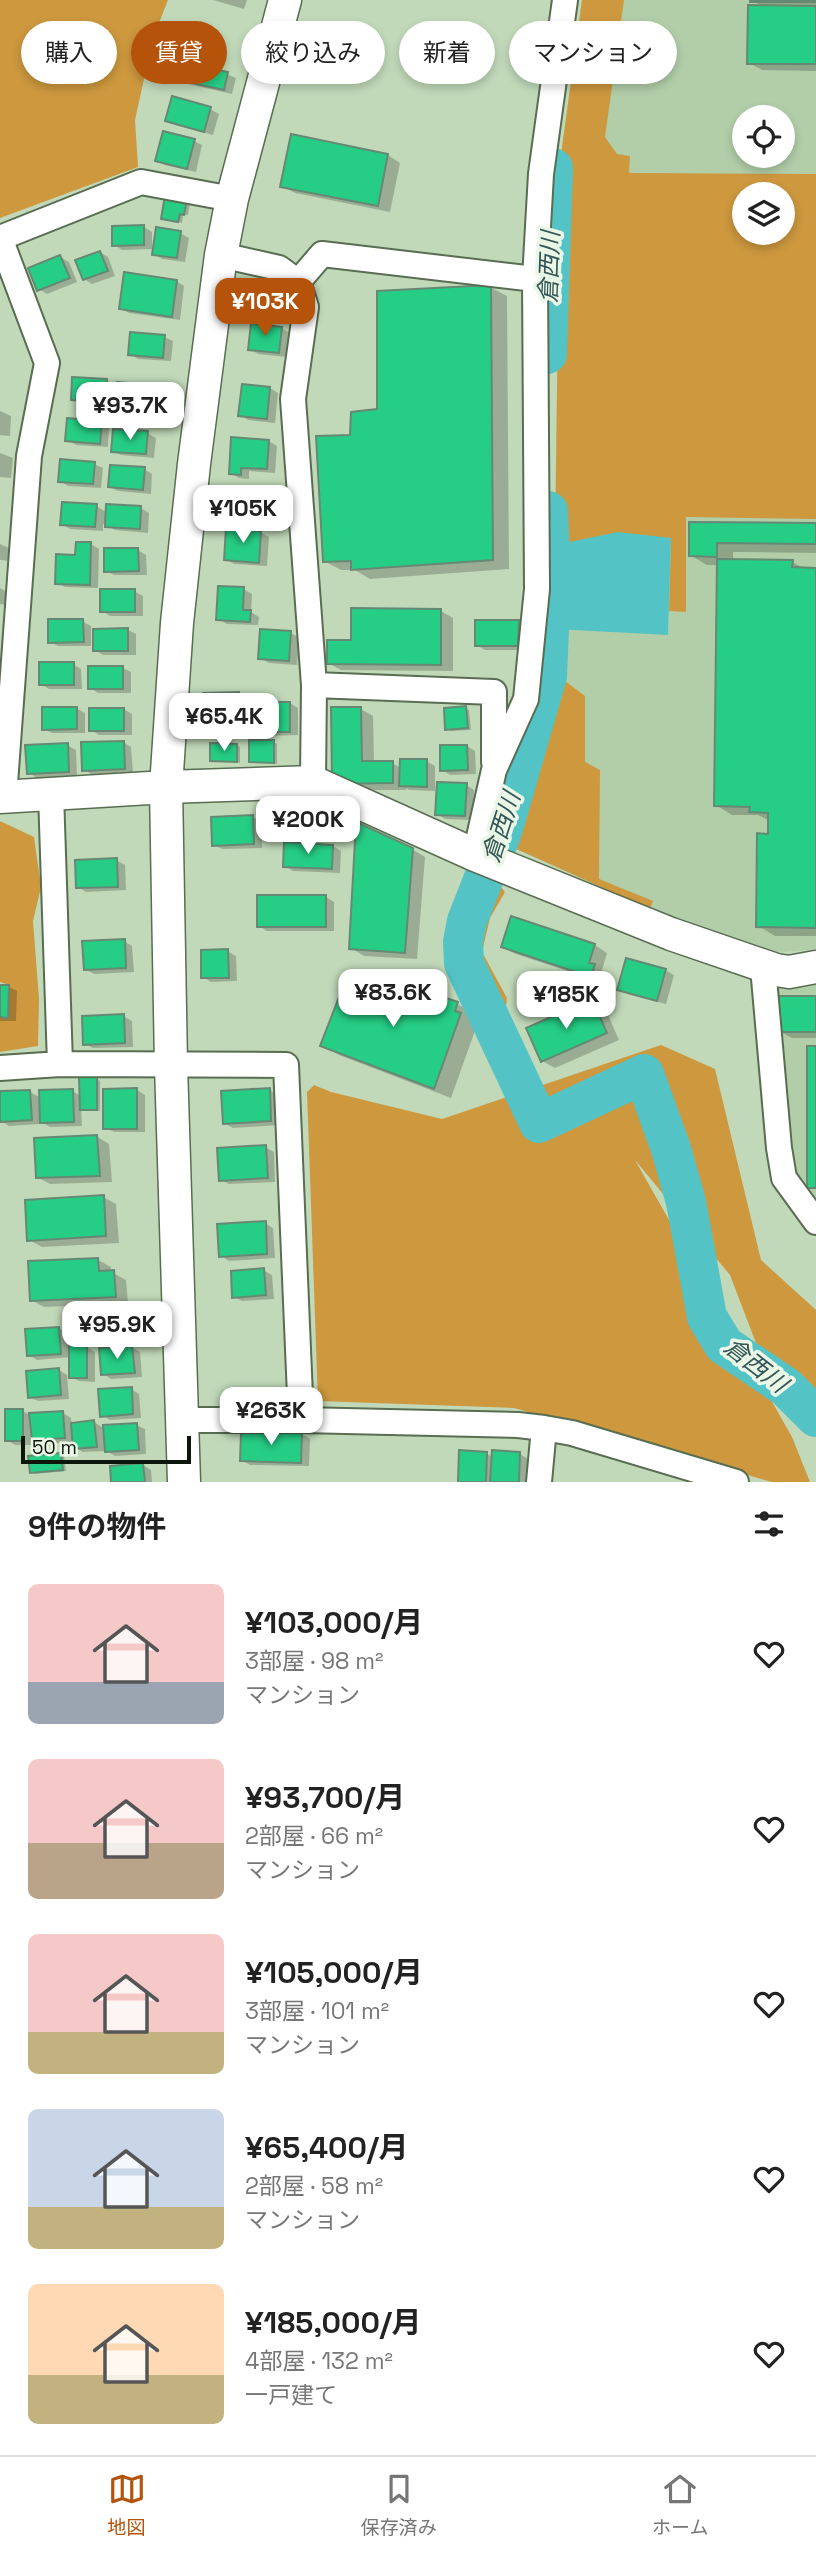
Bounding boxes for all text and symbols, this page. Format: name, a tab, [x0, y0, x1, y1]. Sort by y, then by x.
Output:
chip: 購入	[21, 21, 117, 84]
chip: 賃貸	[131, 21, 227, 84]
chip: 絞り込み	[241, 21, 385, 84]
chip: 新着	[399, 21, 495, 84]
chip: マンション	[509, 21, 677, 84]
map controls	[732, 105, 795, 245]
button: locate	[732, 105, 795, 168]
button: layers	[732, 182, 795, 245]
water label: 倉西川	[532, 227, 566, 304]
pin: ¥103K	[216, 278, 314, 338]
text: ¥103K	[231, 286, 299, 316]
pin: ¥93.7K	[73, 382, 187, 442]
text: ¥93.7K	[92, 390, 168, 420]
pin: ¥105K	[194, 486, 292, 545]
text: ¥105K	[209, 493, 277, 523]
pin: ¥65.4K	[167, 694, 281, 753]
text: ¥65.4K	[185, 701, 263, 731]
water label: 倉西川	[475, 785, 528, 866]
pin: ¥200K	[259, 796, 357, 856]
text: ¥200K	[272, 804, 344, 834]
pin: ¥83.6K	[336, 970, 450, 1029]
pin: ¥185K	[517, 972, 615, 1031]
text: ¥83.6K	[354, 977, 432, 1007]
text: ¥185K	[533, 979, 599, 1009]
pin: ¥95.9K	[60, 1302, 174, 1361]
text: ¥95.9K	[78, 1309, 156, 1339]
water label: 倉西川	[718, 1331, 796, 1401]
pin: ¥263K	[222, 1388, 320, 1447]
text: ¥263K	[236, 1395, 306, 1425]
scale bar	[21, 1433, 191, 1465]
text: 50 m	[32, 1435, 77, 1460]
icon: filters	[750, 1505, 788, 1543]
text: 9件の物件	[28, 1507, 167, 1546]
text: ¥103,000/月	[245, 1603, 423, 1642]
icon: home	[84, 1612, 168, 1696]
icon: heart	[750, 1635, 788, 1673]
text: 3部屋 · 98 m²	[245, 1646, 384, 1676]
text: マンション	[245, 1680, 360, 1710]
text: ¥93,700/月	[245, 1778, 405, 1817]
icon: home	[84, 1787, 168, 1871]
icon: heart	[750, 1810, 788, 1848]
text: 2部屋 · 66 m²	[245, 1821, 383, 1851]
text: マンション	[245, 1855, 360, 1885]
text: ¥105,000/月	[245, 1953, 423, 1992]
icon: home	[84, 1962, 168, 2046]
icon: heart	[750, 1985, 788, 2023]
text: 3部屋 · 101 m²	[245, 1996, 389, 2026]
text: マンション	[245, 2030, 360, 2060]
text: ¥65,400/月	[245, 2128, 409, 2167]
icon: home	[84, 2137, 168, 2221]
icon: heart	[750, 2160, 788, 2198]
text: 2部屋 · 58 m²	[245, 2171, 383, 2201]
text: マンション	[245, 2205, 360, 2235]
text: ¥185,000/月	[245, 2303, 422, 2342]
icon: home	[84, 2312, 168, 2396]
icon: heart	[750, 2335, 788, 2373]
text: 4部屋 · 132 m²	[245, 2346, 393, 2376]
text: 一戸建て	[245, 2380, 337, 2410]
tab: 地図	[108, 2470, 146, 2540]
tab: 保存済み	[361, 2470, 437, 2540]
tab: ホーム	[652, 2470, 708, 2540]

